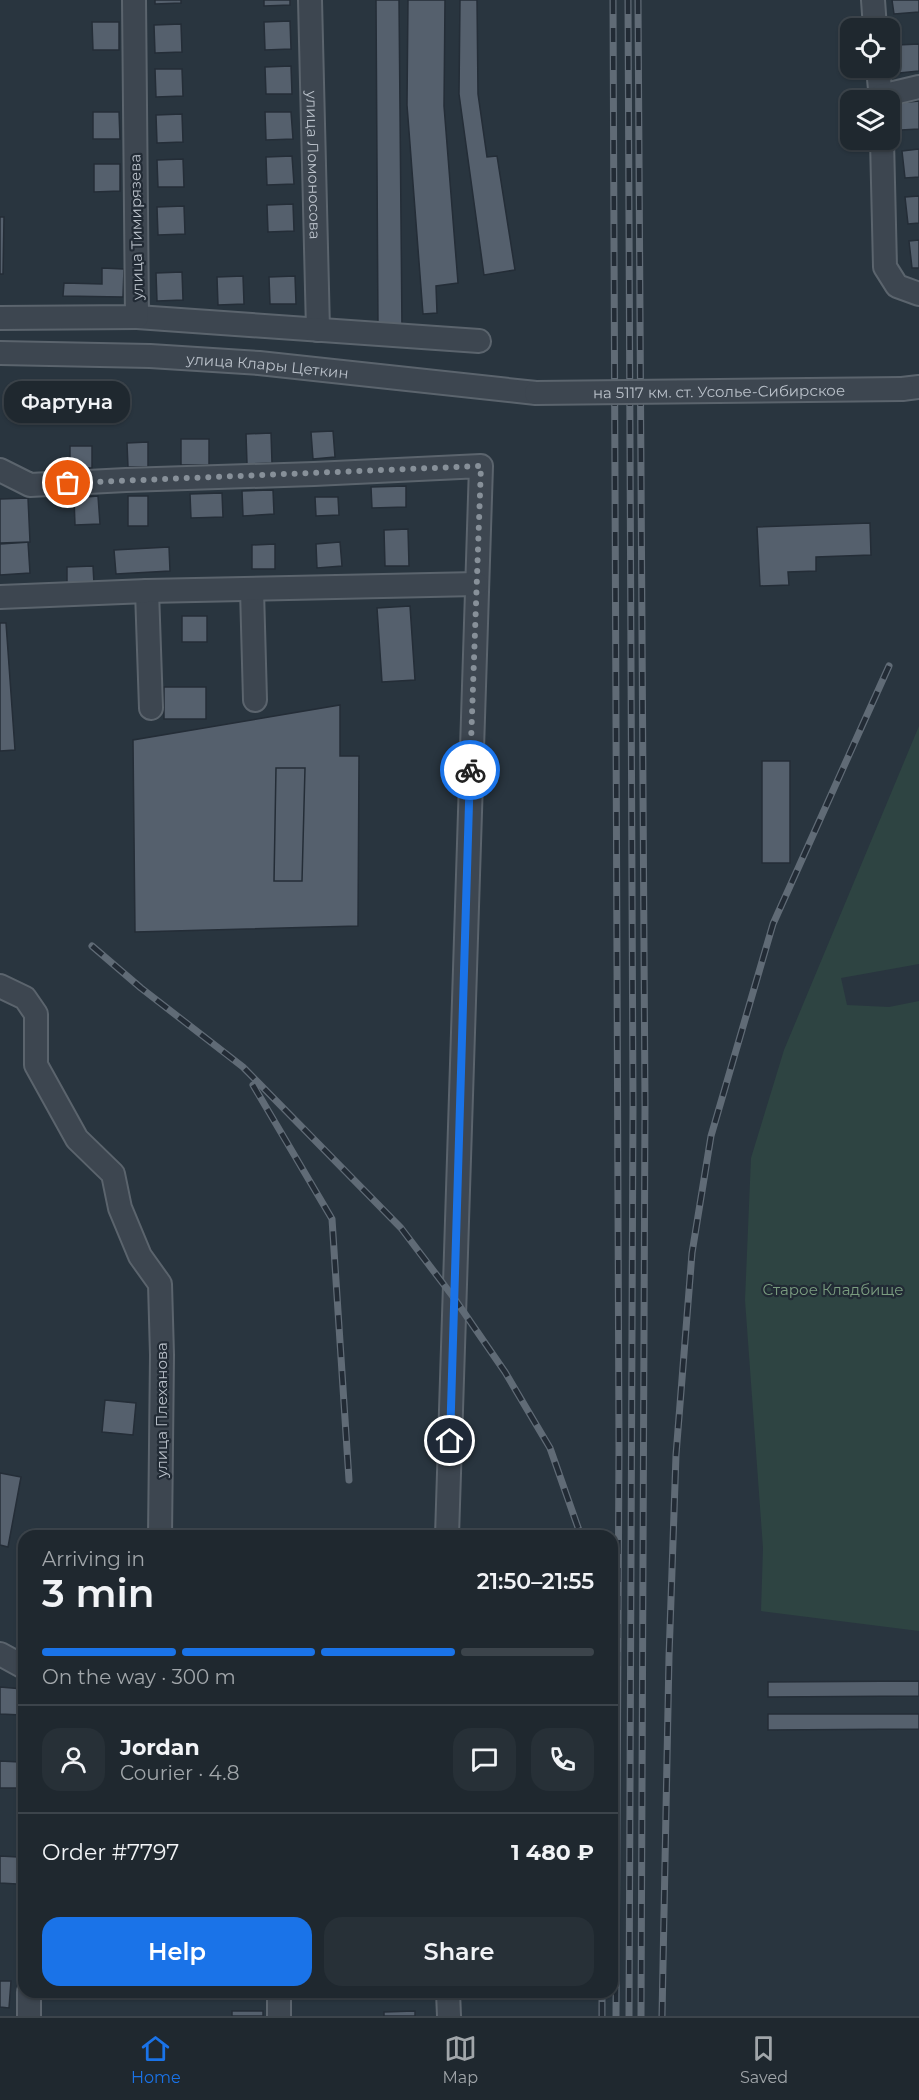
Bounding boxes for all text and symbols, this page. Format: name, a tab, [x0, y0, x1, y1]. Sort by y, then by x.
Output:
map controls	[840, 18, 900, 150]
button: locate	[840, 18, 900, 78]
street label: улица Ломоносова	[303, 89, 325, 240]
button: layers	[840, 90, 900, 150]
street label: улица Тимирязева	[125, 154, 147, 301]
street label: улица Клары Цеткин	[185, 349, 350, 382]
street label: на 5117 км. ст. Усолье-Сибирское	[593, 380, 845, 402]
callout: Фартуна	[5, 381, 131, 423]
text: Фартуна	[21, 390, 113, 414]
pin	[42, 457, 93, 508]
icon: bag	[51, 466, 84, 499]
courier	[440, 740, 500, 800]
icon: bike	[454, 754, 487, 787]
park label: Старое Кладбище	[762, 1280, 904, 1299]
street label: улица Плеханова	[152, 1342, 171, 1479]
pin	[424, 1415, 475, 1466]
icon: home	[433, 1424, 466, 1457]
text: Arriving in	[42, 1547, 145, 1571]
text: 21:50–21:55	[477, 1568, 594, 1595]
text: 3 min	[42, 1569, 155, 1617]
text: On the way · 300 m	[42, 1665, 236, 1689]
button: person	[42, 1728, 105, 1791]
button: chat	[453, 1728, 516, 1791]
button: phone	[531, 1728, 594, 1791]
text: Jordan	[120, 1734, 200, 1761]
text: Courier · 4.8	[120, 1761, 239, 1785]
text: Order #7797	[42, 1839, 179, 1866]
text: 1 480 ₽	[511, 1839, 594, 1866]
button: Help	[42, 1917, 312, 1986]
button: Share	[324, 1917, 594, 1986]
tab: Home	[131, 2032, 181, 2087]
tab: Map	[443, 2032, 478, 2087]
tab: Saved	[740, 2032, 788, 2087]

